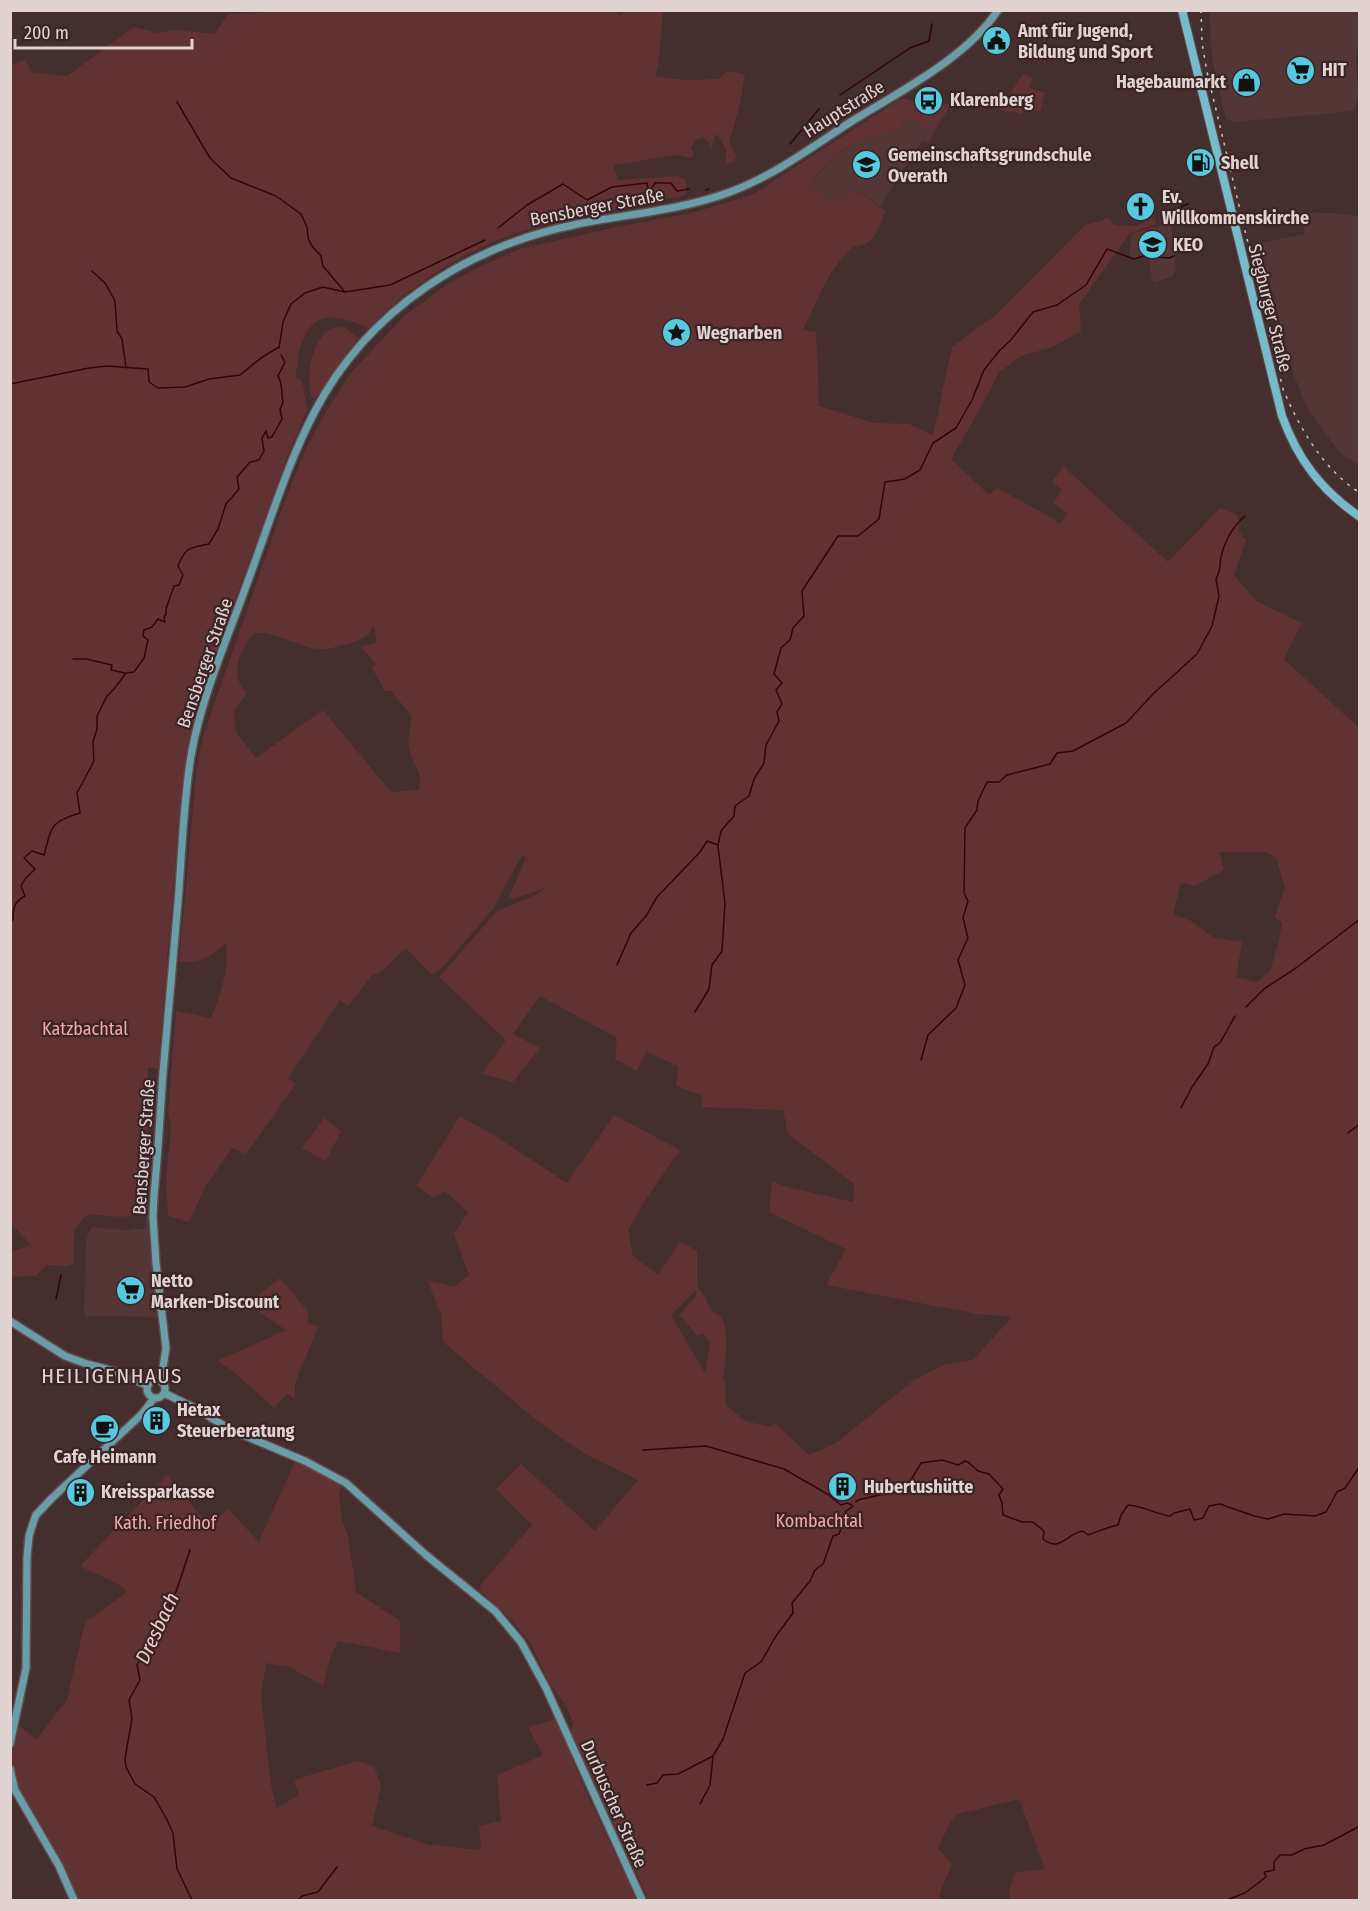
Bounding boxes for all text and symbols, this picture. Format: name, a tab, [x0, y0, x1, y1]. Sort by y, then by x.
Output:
scale bar	[15, 12, 192, 50]
place label: Amt für Jugend, Bildung und Sport	[1017, 20, 1153, 63]
text: 200 m	[24, 22, 69, 44]
public building icon: Amt für Jugend, Bildung und Sport	[981, 25, 1013, 57]
supermarket icon: HIT	[1285, 54, 1317, 86]
place label: HIT	[1322, 59, 1347, 81]
shop icon: Hagebaumarkt	[1231, 66, 1263, 98]
place label: Hagebaumarkt	[1116, 71, 1227, 93]
street label: Hauptstraße	[799, 75, 889, 143]
bus stop icon: Klarenberg	[913, 84, 945, 116]
place label: Klarenberg	[950, 89, 1033, 111]
place label: Gemeinschaftsgrundschule Overath	[888, 144, 1092, 187]
fuel station icon: Shell	[1184, 147, 1216, 179]
school or university icon: Gemeinschaftsgrundschule Overath	[851, 149, 883, 181]
place label: Shell	[1221, 152, 1259, 174]
street label: Bensberger Straße	[528, 183, 666, 231]
place label: Ev. Willkommenskirche	[1162, 186, 1309, 229]
church icon: Ev. Willkommenskirche	[1125, 191, 1157, 223]
school or university icon: KEO	[1136, 229, 1168, 261]
place label: KEO	[1173, 234, 1203, 256]
street label: Siegburger Straße	[1243, 242, 1297, 374]
place icon: Wegnarben	[660, 317, 692, 349]
place label: Wegnarben	[697, 322, 782, 344]
street label: Bensberger Straße	[172, 595, 238, 731]
park label: Katzbachtal	[42, 1018, 128, 1040]
street label: Bensberger Straße	[128, 1078, 160, 1216]
place label: Netto Marken-Discount	[151, 1270, 280, 1313]
supermarket icon: Netto Marken-Discount	[114, 1275, 146, 1307]
district label: HEILIGENHAUS	[41, 1363, 183, 1389]
place label: Hetax Steuerberatung	[177, 1399, 295, 1442]
building icon: Hetax Steuerberatung	[140, 1404, 172, 1436]
cafe icon: Cafe Heimann	[89, 1412, 121, 1444]
place label: Cafe Heimann	[54, 1446, 156, 1468]
building icon: Hubertushütte	[827, 1471, 859, 1503]
building icon: Kreissparkasse	[64, 1476, 96, 1508]
place label: Hubertushütte	[864, 1476, 973, 1498]
place label: Kreissparkasse	[101, 1481, 215, 1503]
park label: Kombachtal	[775, 1510, 863, 1532]
park label: Kath. Friedhof	[114, 1512, 218, 1534]
water label: Dresbach	[130, 1589, 184, 1667]
street label: Durbuscher Straße	[576, 1737, 652, 1871]

